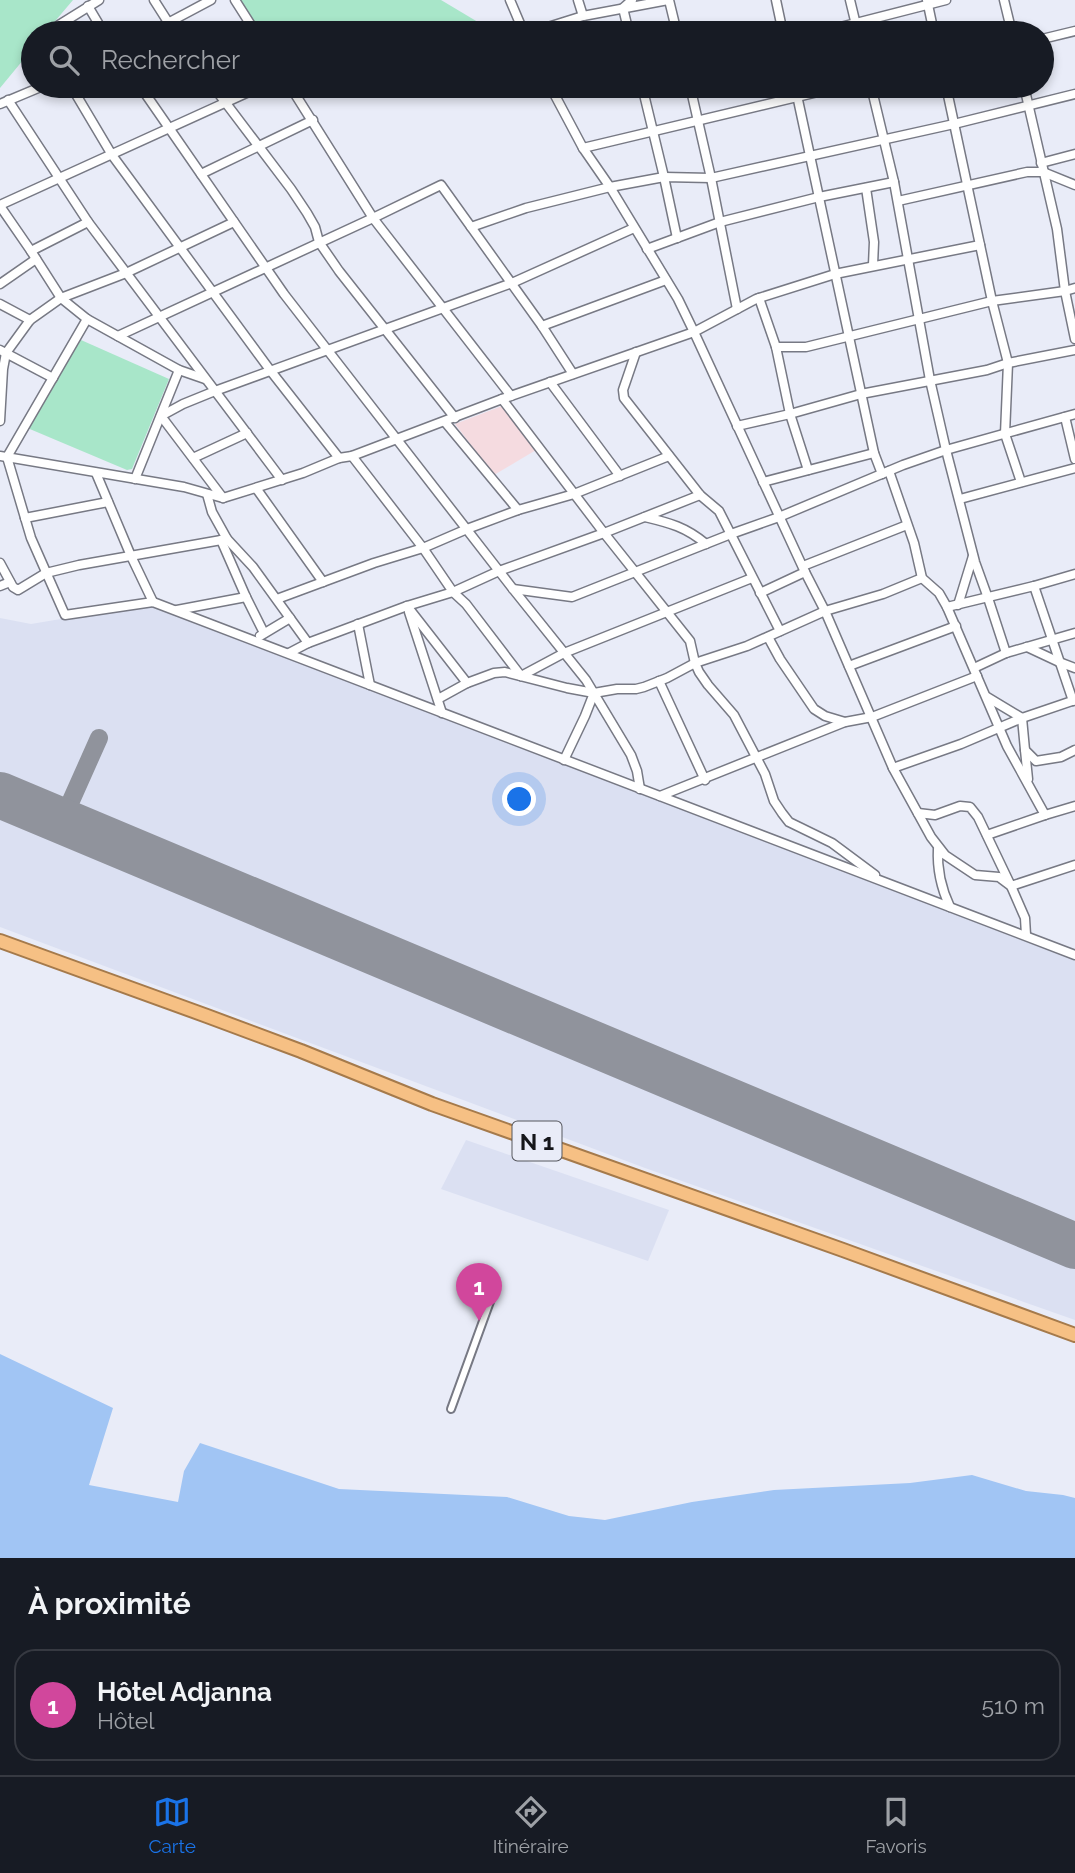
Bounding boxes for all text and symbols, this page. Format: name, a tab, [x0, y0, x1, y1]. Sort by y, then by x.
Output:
search box	[21, 21, 1054, 98]
icon: search	[45, 41, 83, 79]
text: Rechercher	[101, 45, 240, 75]
your location	[502, 782, 536, 816]
road number: N 1	[512, 1122, 562, 1160]
pin: 1	[456, 1263, 502, 1321]
text: À proximité	[28, 1586, 191, 1621]
text: Hôtel Adjanna	[97, 1677, 272, 1707]
text: 1	[47, 1692, 59, 1719]
text: 510 m	[982, 1692, 1045, 1719]
text: Hôtel	[97, 1707, 155, 1734]
tab: Carte	[148, 1793, 196, 1857]
tab: Itinéraire	[493, 1793, 569, 1857]
tab: Favoris	[865, 1793, 927, 1857]

